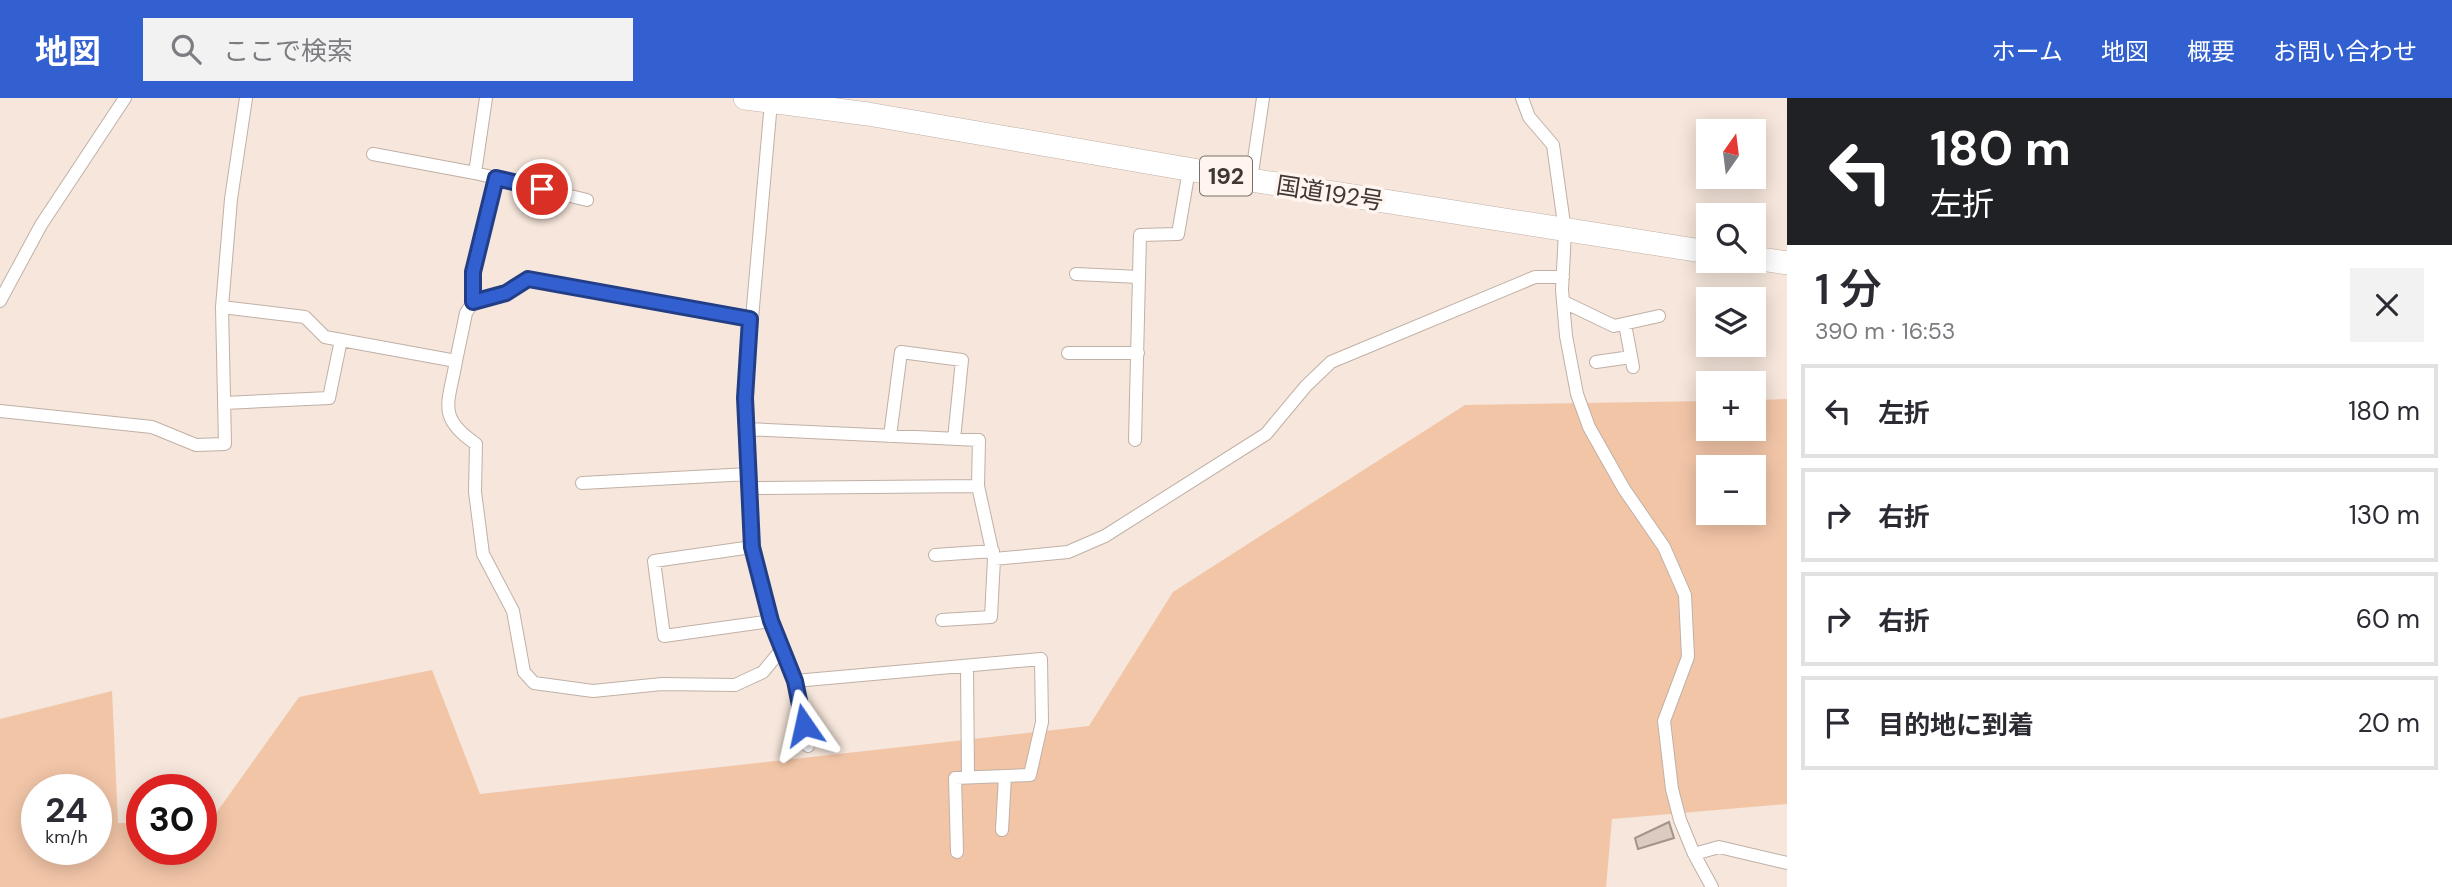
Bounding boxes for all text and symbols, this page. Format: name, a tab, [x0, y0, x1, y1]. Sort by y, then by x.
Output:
search box	[143, 18, 633, 81]
text: 地図	[35, 30, 101, 73]
icon: search	[167, 30, 205, 68]
text: ここで検索	[223, 34, 353, 68]
text: ホーム	[1992, 36, 2063, 67]
text: 地図	[2101, 36, 2149, 67]
text: 概要	[2187, 36, 2235, 67]
text: お問い合わせ	[2273, 36, 2417, 67]
text: 180 m	[1930, 116, 2071, 180]
north arrow	[1696, 119, 1766, 189]
map controls	[1696, 119, 1766, 525]
icon: left	[1815, 126, 1906, 217]
road number: 192	[1200, 156, 1252, 195]
pin	[512, 159, 572, 219]
street label: 国道192号	[1274, 169, 1386, 217]
icon: arrive	[523, 170, 561, 208]
text: 左折	[1930, 183, 1994, 225]
button: search	[1696, 203, 1766, 273]
text: 1 分	[1815, 262, 1882, 317]
button: close	[2350, 268, 2424, 342]
button: layers	[1696, 287, 1766, 357]
text: 390 m · 16:53	[1815, 316, 1955, 346]
button: +	[1696, 371, 1766, 441]
icon: left	[1819, 392, 1857, 430]
text: 180 m	[2348, 394, 2420, 428]
text: 左折	[1878, 396, 1930, 430]
button: −	[1696, 455, 1766, 525]
icon: right	[1819, 496, 1857, 534]
text: 130 m	[2349, 498, 2420, 532]
text: 右折	[1878, 500, 1930, 534]
icon: right	[1819, 600, 1857, 638]
text: 60 m	[2356, 602, 2420, 636]
text: 右折	[1878, 604, 1930, 638]
position arrow	[767, 688, 841, 762]
icon: arrive	[1819, 704, 1857, 742]
text: 20 m	[2357, 706, 2420, 740]
text: 目的地に到着	[1878, 708, 2034, 742]
speed limit sign: 30	[126, 774, 217, 865]
text: 24	[45, 787, 88, 833]
text: km/h	[45, 825, 88, 849]

